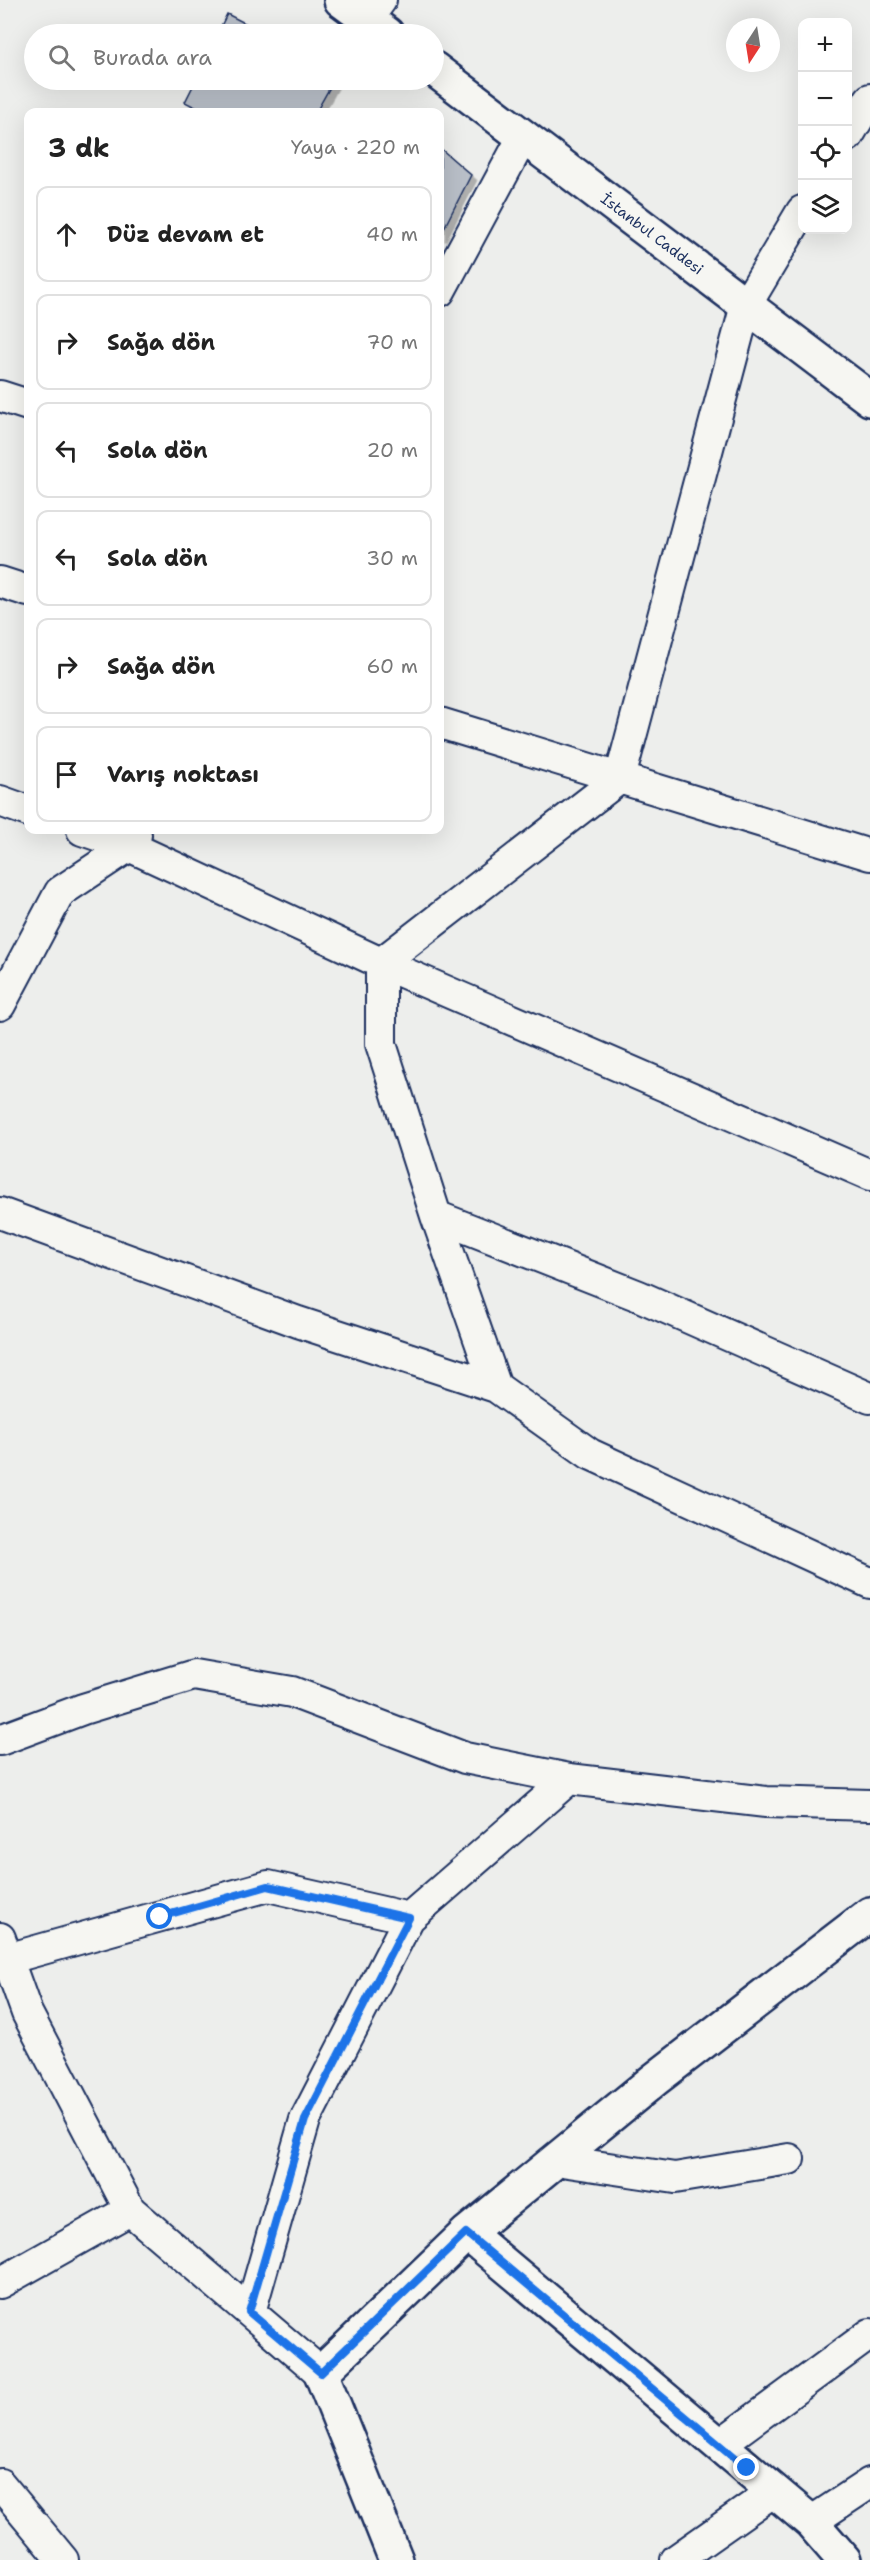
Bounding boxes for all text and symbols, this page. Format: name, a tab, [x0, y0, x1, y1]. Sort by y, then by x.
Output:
north arrow	[726, 18, 780, 72]
map controls	[798, 18, 852, 234]
button: +	[798, 18, 852, 72]
search box	[24, 24, 444, 90]
icon: search	[45, 41, 78, 74]
text: Burada ara	[93, 43, 212, 72]
button: −	[798, 72, 852, 126]
button: locate	[798, 126, 852, 180]
text: 3 dk	[48, 130, 110, 165]
text: Yaya · 220 m	[291, 134, 420, 160]
button: layers	[798, 180, 852, 234]
street label: İstanbul Caddesi	[597, 189, 707, 279]
icon: ahead	[50, 218, 83, 251]
text: Düz devam et	[107, 220, 264, 249]
text: 40 m	[366, 221, 418, 247]
icon: right	[50, 326, 83, 359]
text: Sağa dön	[107, 328, 215, 357]
text: 70 m	[366, 329, 418, 355]
icon: left	[50, 434, 83, 467]
text: Sola dön	[107, 436, 208, 465]
text: 20 m	[367, 437, 418, 463]
icon: left	[50, 542, 83, 575]
text: Sola dön	[107, 544, 208, 573]
text: 30 m	[366, 545, 418, 571]
icon: right	[50, 650, 83, 683]
text: Sağa dön	[107, 652, 215, 681]
text: 60 m	[366, 653, 418, 679]
icon: arrive	[50, 758, 83, 791]
text: Varış noktası	[107, 760, 259, 789]
route start	[146, 1903, 172, 1929]
route end	[733, 2454, 759, 2480]

